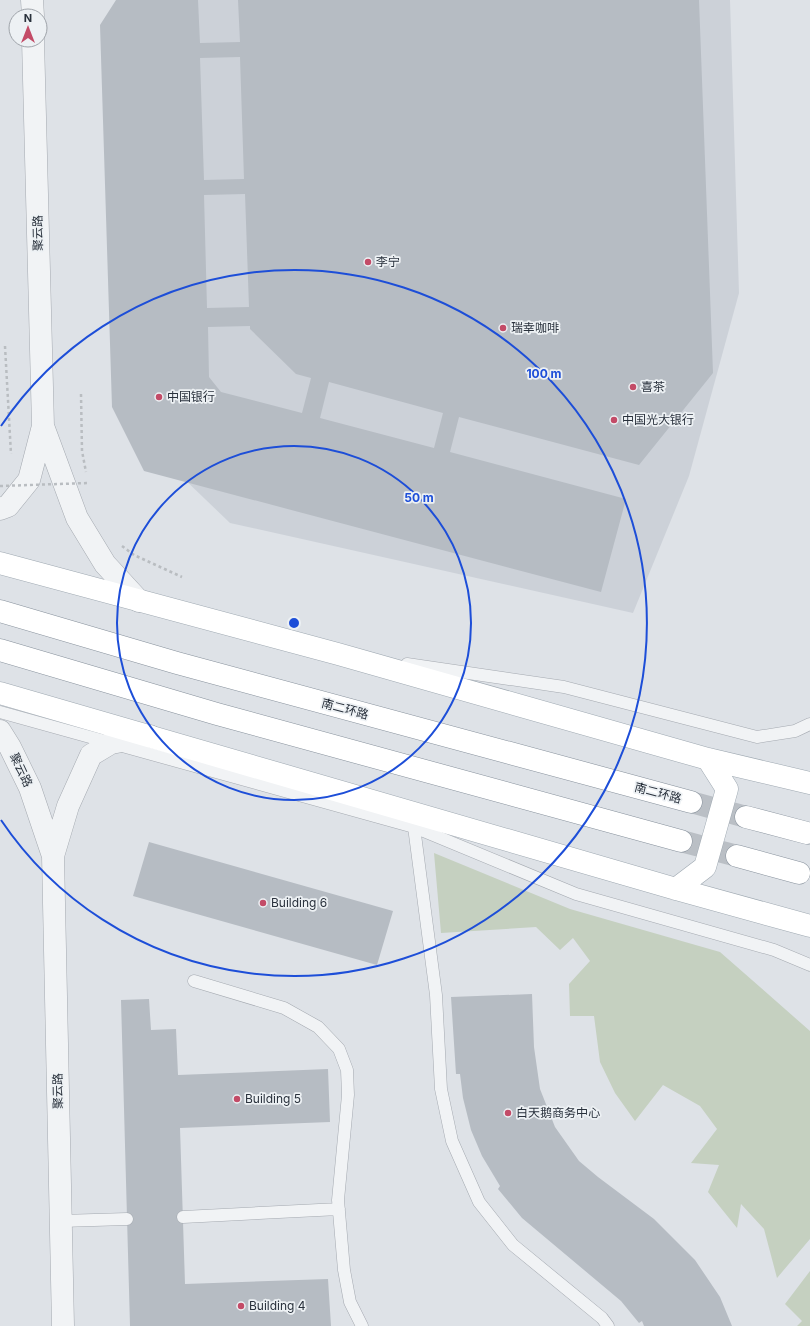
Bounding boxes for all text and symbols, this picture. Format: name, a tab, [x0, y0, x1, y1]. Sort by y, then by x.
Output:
north arrow	[8, 8, 48, 48]
text: N	[24, 11, 32, 25]
street label: 聚云路	[30, 215, 45, 251]
place label: 李宁	[376, 254, 400, 269]
marker: 李宁	[363, 257, 373, 267]
place label: 瑞幸咖啡	[511, 320, 559, 335]
marker: 瑞幸咖啡	[498, 323, 508, 333]
text: 100 m	[526, 366, 562, 381]
place label: 喜茶	[641, 379, 665, 394]
marker: 喜茶	[628, 382, 638, 392]
place label: 中国银行	[167, 389, 215, 404]
marker: 中国银行	[154, 392, 164, 402]
place label: 中国光大银行	[622, 412, 694, 427]
marker: 中国光大银行	[609, 415, 619, 425]
text: 50 m	[404, 490, 434, 505]
centre of rings	[287, 616, 301, 630]
street label: 南二环路	[320, 695, 370, 722]
street label: 聚云路	[7, 750, 36, 789]
street label: 南二环路	[633, 779, 683, 806]
place label: Building 6	[271, 895, 327, 910]
marker: Building 6	[258, 898, 268, 908]
street label: 聚云路	[50, 1073, 65, 1109]
place label: Building 5	[245, 1091, 301, 1106]
marker: Building 5	[232, 1094, 242, 1104]
place label: 白天鹅商务中心	[516, 1105, 600, 1120]
marker: 白天鹅商务中心	[503, 1108, 513, 1118]
place label: Building 4	[249, 1298, 306, 1313]
marker: Building 4	[236, 1301, 246, 1311]

